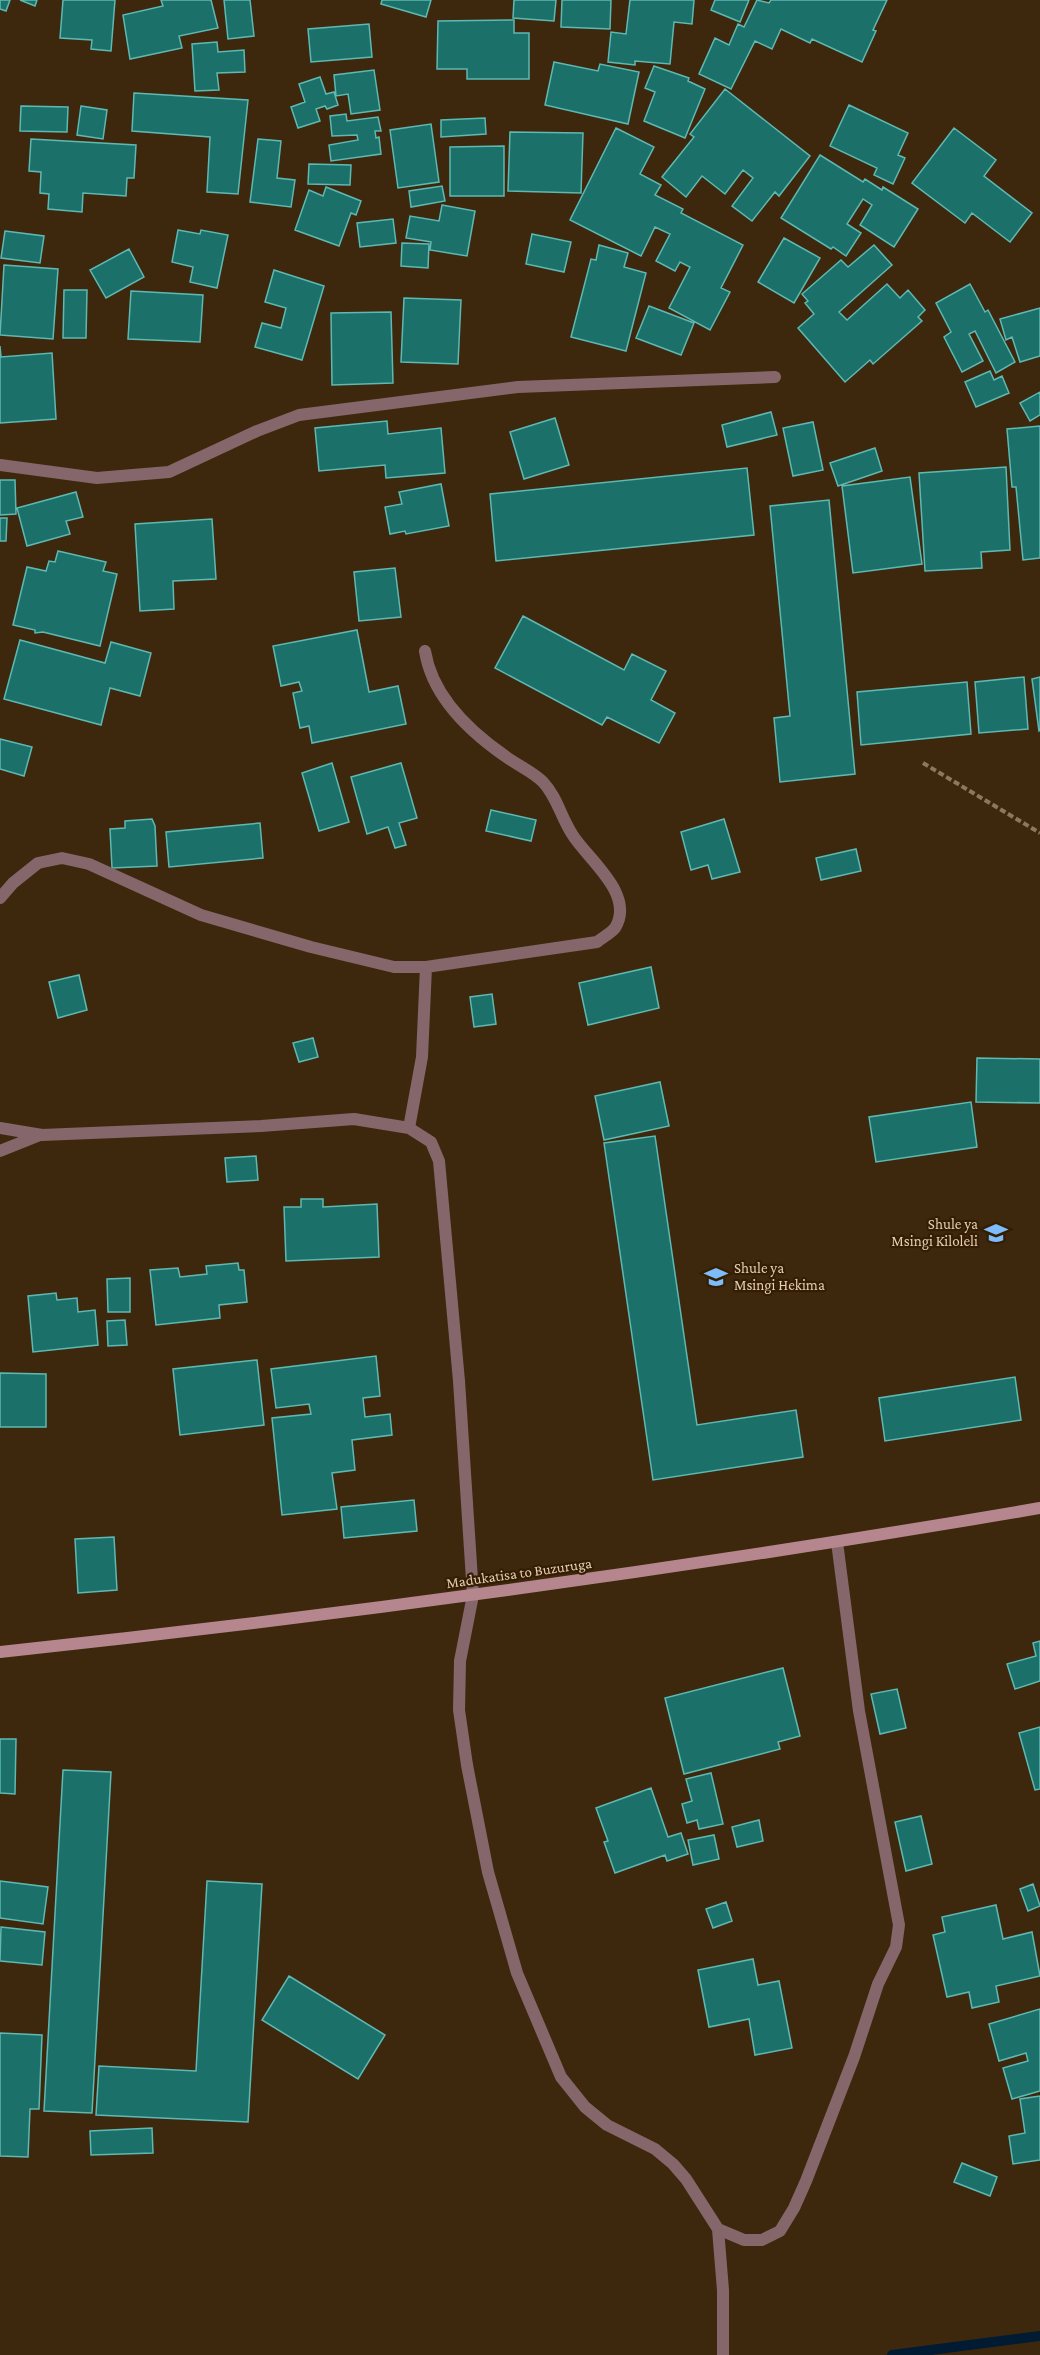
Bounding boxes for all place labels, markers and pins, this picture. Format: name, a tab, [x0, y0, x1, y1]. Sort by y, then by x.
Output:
place label: Shule ya Msingi Kiloleli	[891, 1216, 978, 1250]
school or university icon: Shule ya Msingi Kiloleli	[983, 1220, 1009, 1246]
place label: Shule ya Msingi Hekima	[734, 1260, 825, 1294]
school or university icon: Shule ya Msingi Hekima	[703, 1264, 729, 1290]

